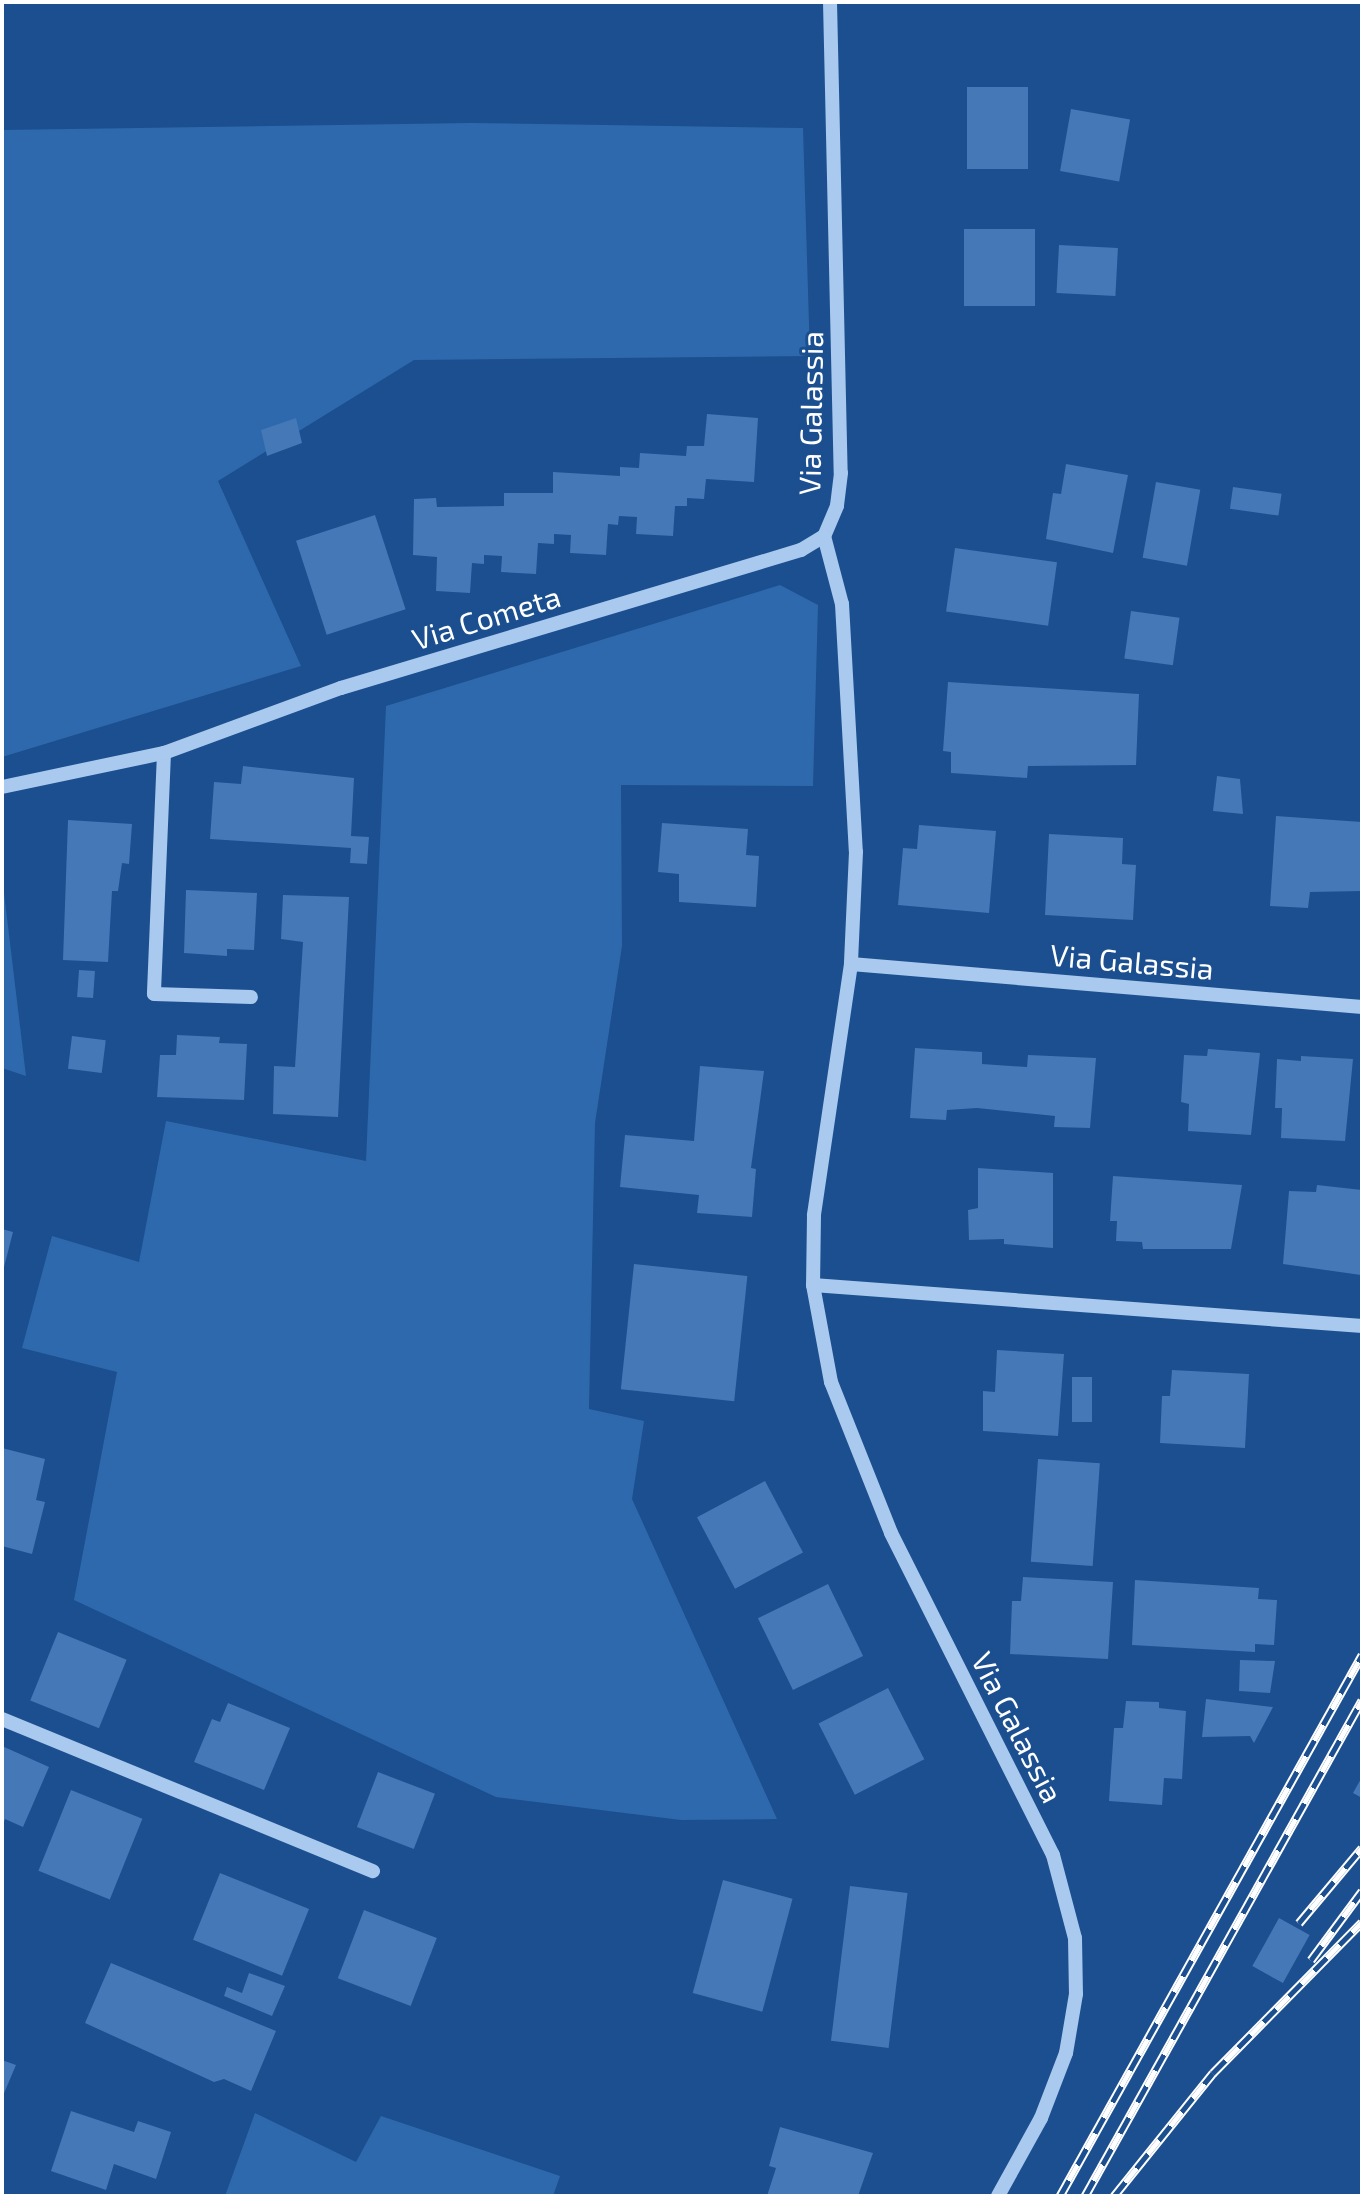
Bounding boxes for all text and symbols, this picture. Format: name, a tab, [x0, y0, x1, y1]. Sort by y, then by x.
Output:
street label: Via Galassia	[791, 331, 829, 495]
street label: Via Cometa	[407, 577, 565, 657]
street label: Via Galassia	[1049, 936, 1215, 986]
street label: Via Galassia	[965, 1646, 1071, 1808]

